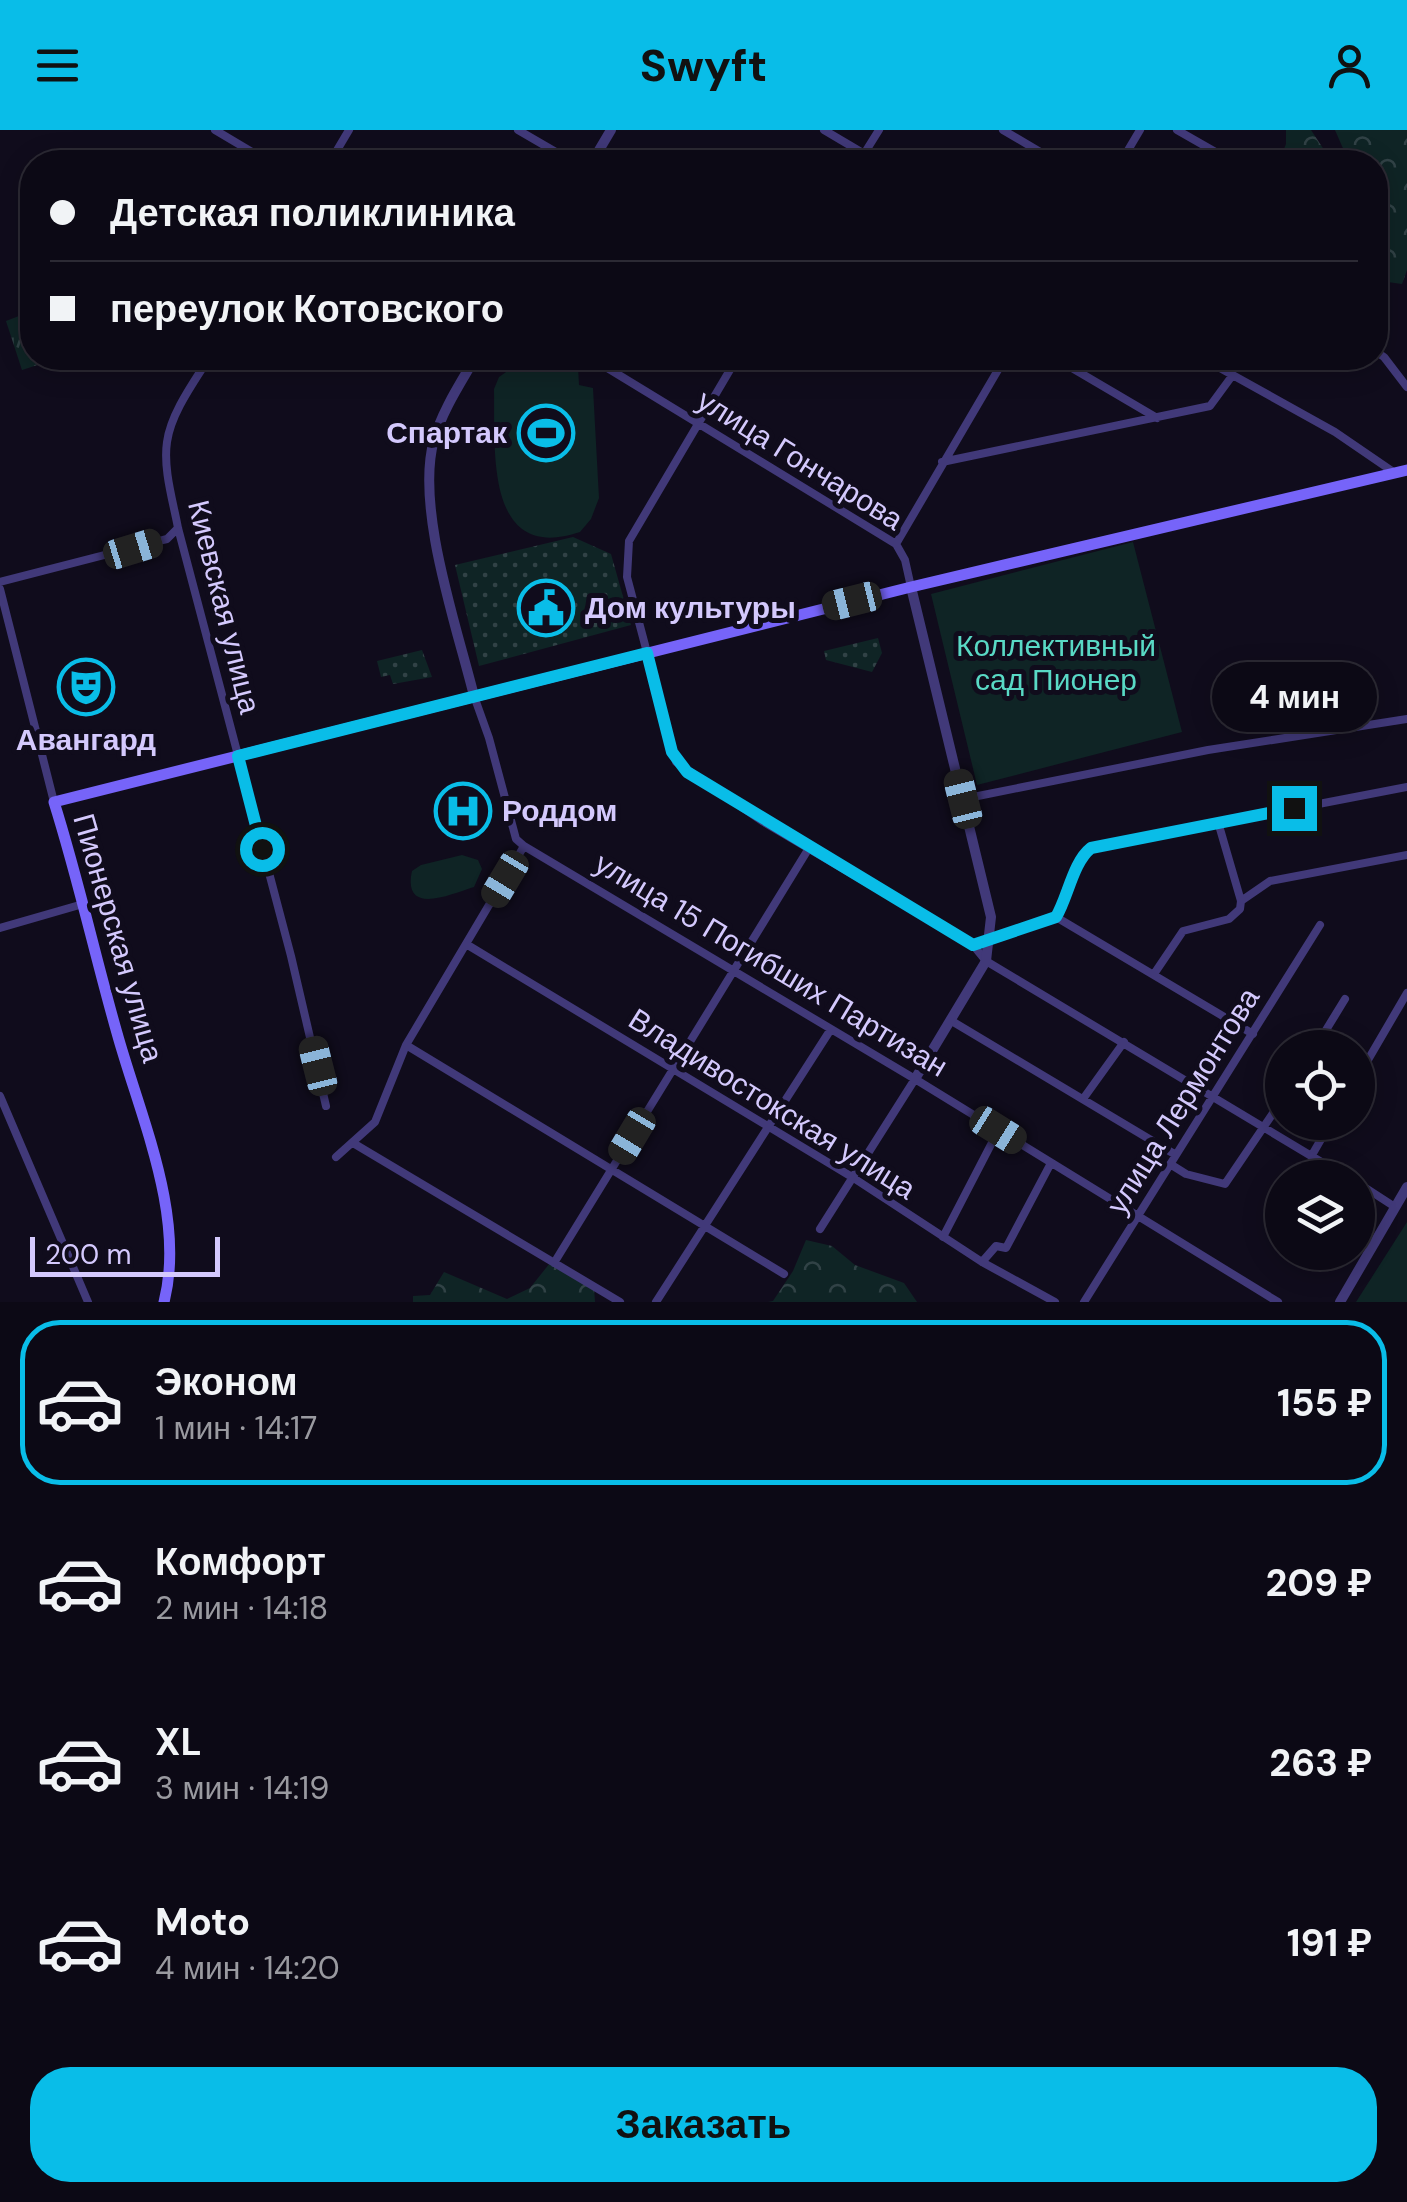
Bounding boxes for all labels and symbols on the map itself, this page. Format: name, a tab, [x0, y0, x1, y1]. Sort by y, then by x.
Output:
street label: улица Гончарова	[690, 381, 911, 539]
sports icon: Спартак	[516, 403, 576, 463]
place label: Спартак	[386, 413, 508, 452]
street label: Киевская улица	[179, 496, 270, 718]
car	[100, 526, 166, 572]
public building icon: Дом культуры	[516, 578, 576, 638]
car	[819, 579, 885, 623]
place label: Дом культуры	[585, 588, 796, 627]
park label: Коллективный сад Пионер	[956, 626, 1156, 699]
theatre icon: Авангард	[56, 657, 116, 717]
callout: 4 мин	[1212, 663, 1376, 733]
place label: Авангард	[16, 720, 156, 759]
car	[941, 766, 985, 832]
hospital icon: Роддом	[433, 781, 493, 841]
route end	[1272, 786, 1317, 831]
place label: Роддом	[502, 791, 617, 830]
street label: Пионерская улица	[64, 809, 173, 1067]
route start	[240, 827, 285, 872]
street label: улица 15 Погибших Партизан	[588, 844, 955, 1086]
car	[477, 846, 533, 912]
street label: улица Лермонтова	[1097, 980, 1268, 1221]
street label: Владивостокская улица	[621, 999, 923, 1208]
car	[296, 1033, 340, 1099]
car	[965, 1101, 1031, 1159]
car	[604, 1103, 660, 1169]
scale bar	[30, 1232, 220, 1276]

